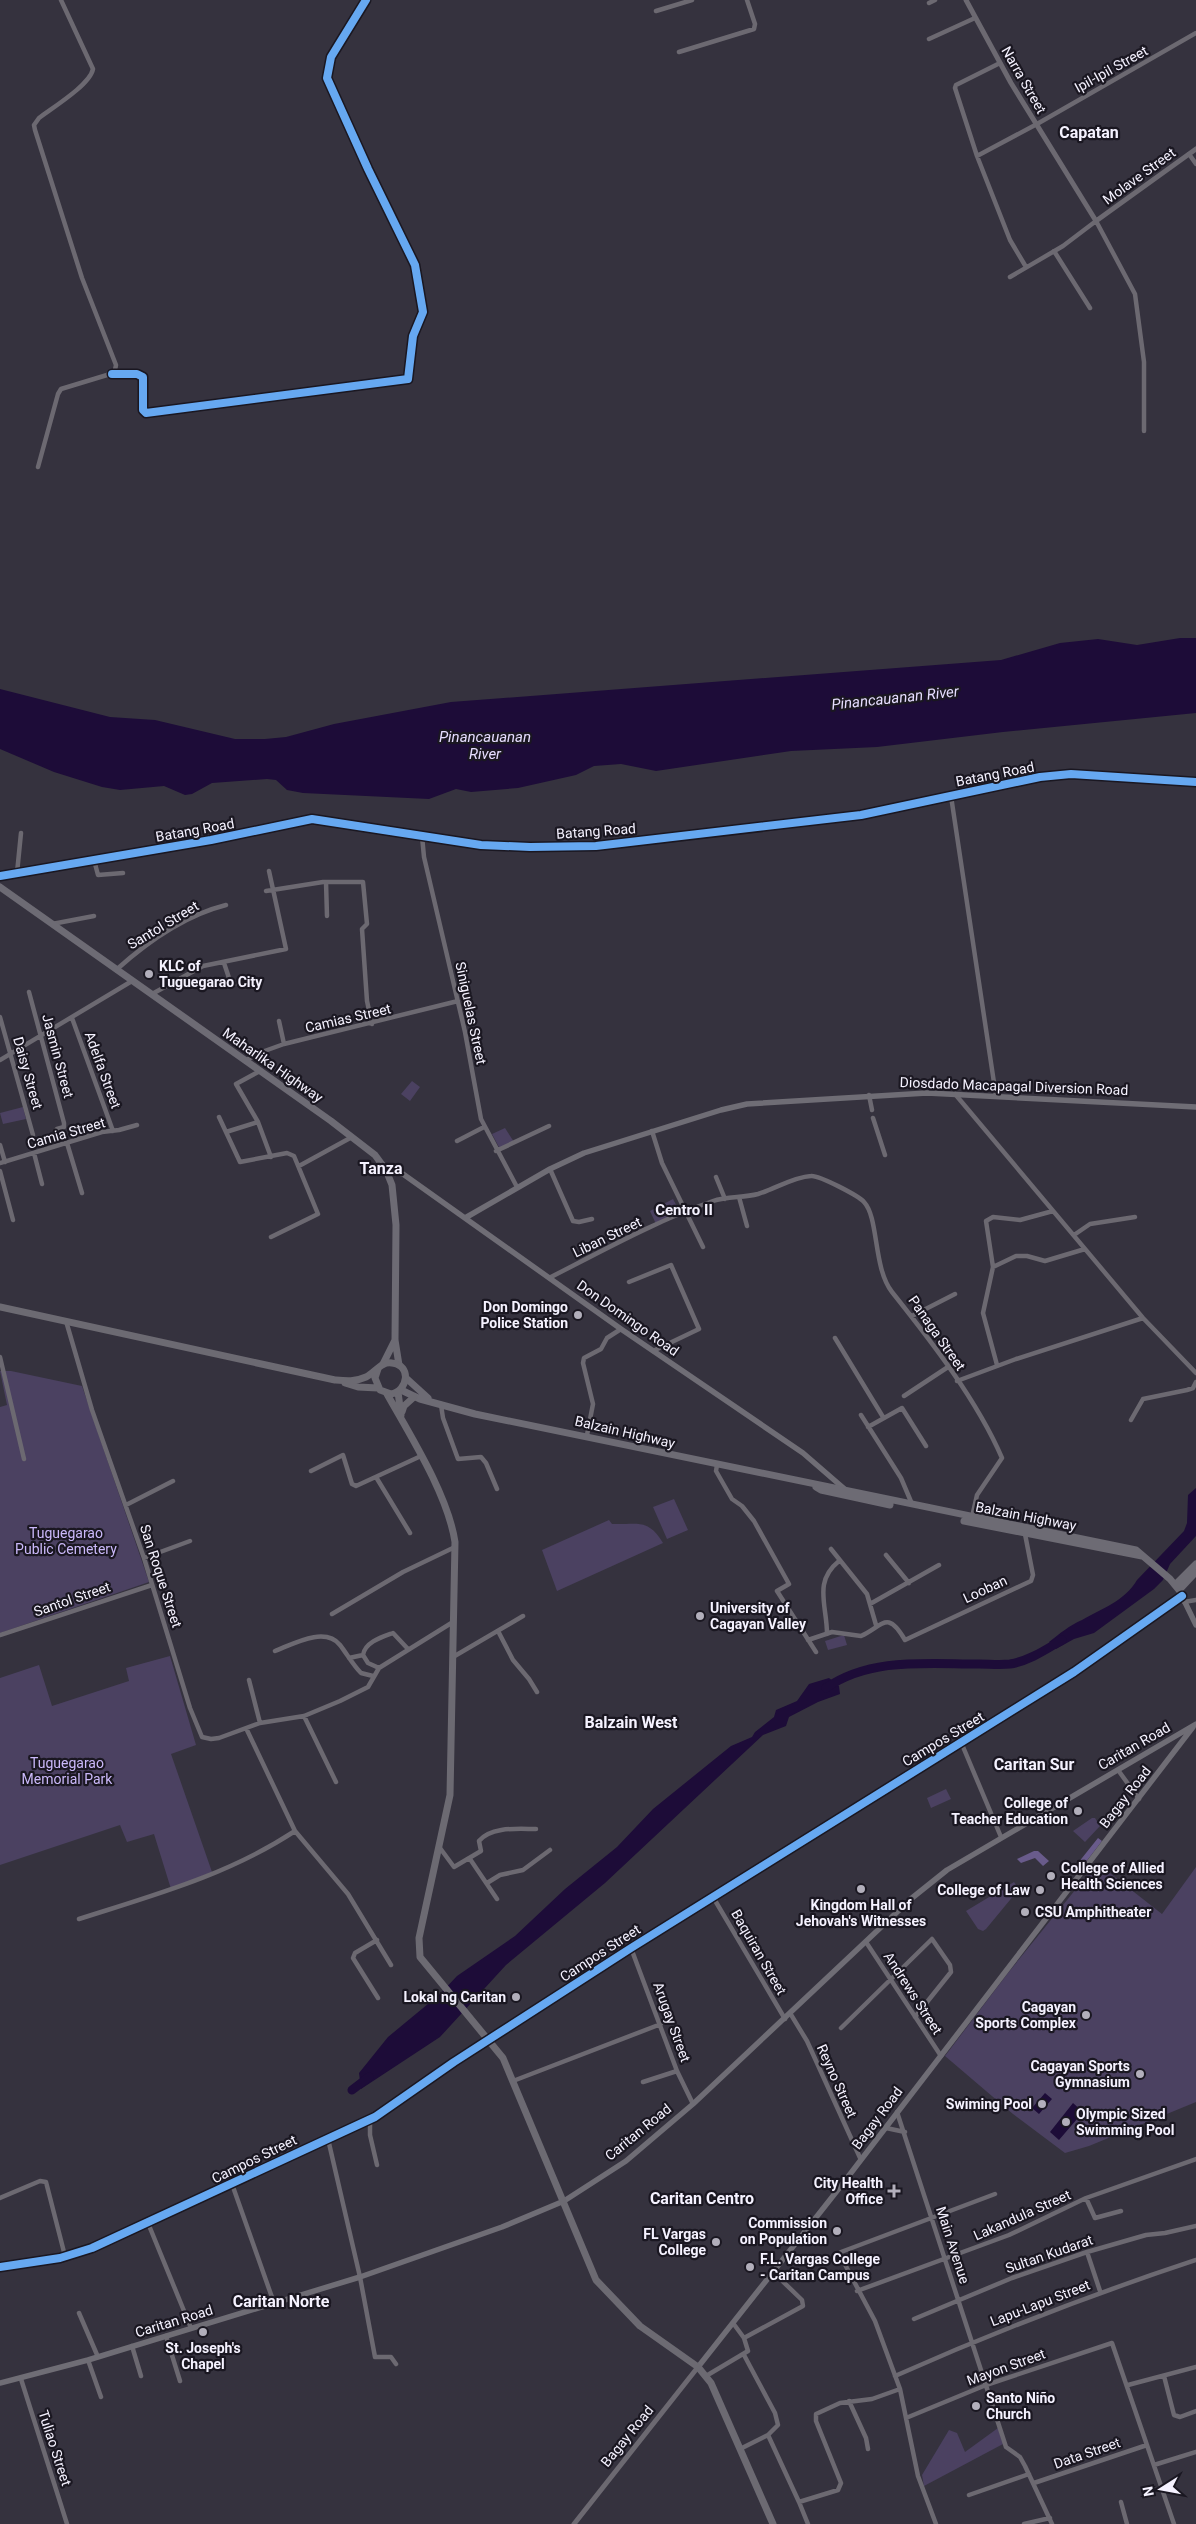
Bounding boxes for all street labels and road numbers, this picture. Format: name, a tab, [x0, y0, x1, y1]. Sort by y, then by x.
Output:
street label: Ipil-Ipil Street	[1072, 42, 1151, 96]
street label: Narra Street	[998, 44, 1050, 117]
street label: Molave Street	[1100, 144, 1179, 208]
street label: Batang Road	[954, 759, 1036, 789]
street label: Batang Road	[154, 815, 236, 845]
street label: Batang Road	[556, 820, 636, 842]
street label: Santol Street	[125, 897, 202, 952]
street label: Siniguelas Street	[452, 960, 490, 1066]
street label: Camias Street	[303, 1000, 393, 1036]
street label: Jasmin Street	[39, 1012, 77, 1100]
street label: Maharlika Highway	[220, 1024, 326, 1106]
street label: Adelfa Street	[82, 1029, 124, 1111]
street label: Daisy Street	[10, 1035, 46, 1111]
street label: Diosdado Macapagal Diversion Road	[899, 1074, 1129, 1098]
street label: Camia Street	[25, 1114, 107, 1152]
street label: Liban Street	[570, 1213, 644, 1261]
street label: Don Domingo Road	[574, 1277, 682, 1359]
street label: Panaga Street	[905, 1293, 969, 1374]
street label: Balzain Highway	[573, 1413, 677, 1451]
street label: Balzain Highway	[974, 1498, 1078, 1534]
street label: San Roque Street	[137, 1523, 185, 1630]
street label: Looban	[960, 1572, 1010, 1606]
street label: Santol Street	[32, 1578, 113, 1620]
street label: Campos Street	[899, 1708, 987, 1770]
street label: Caritan Road	[1095, 1719, 1173, 1773]
street label: Bagay Road	[1096, 1763, 1154, 1831]
street label: Baquiran Street	[728, 1907, 790, 1998]
street label: Campos Street	[557, 1921, 643, 1985]
street label: Andrews Street	[880, 1949, 946, 2038]
street label: Arugay Street	[650, 1980, 694, 2065]
street label: Reyno Street	[814, 2042, 860, 2121]
street label: Bagay Road	[848, 2084, 906, 2152]
street label: Caritan Road	[602, 2100, 674, 2164]
street label: Campos Street	[209, 2131, 299, 2186]
street label: Lakandula Street	[971, 2186, 1073, 2244]
street label: Main Avenue	[933, 2204, 973, 2286]
street label: Sultan Kudarat	[1003, 2231, 1095, 2276]
street label: Lapu-Lapu Street	[988, 2276, 1093, 2329]
street label: Caritan Road	[133, 2302, 215, 2340]
street label: Mayon Street	[965, 2345, 1048, 2389]
street label: Bagay Road	[598, 2402, 656, 2470]
street label: Tuliao Street	[35, 2408, 75, 2488]
street label: Data Street	[1052, 2434, 1123, 2472]

